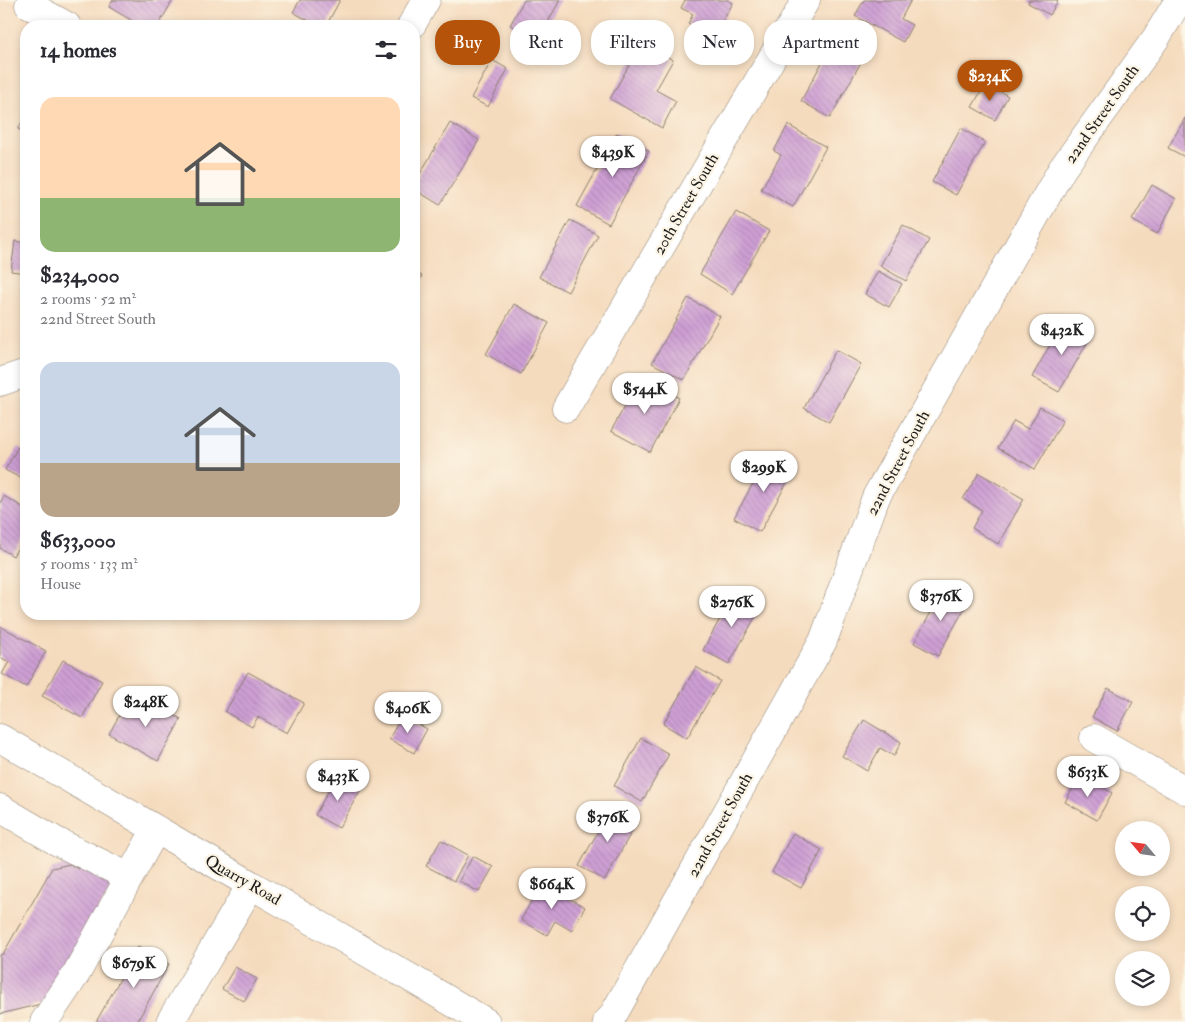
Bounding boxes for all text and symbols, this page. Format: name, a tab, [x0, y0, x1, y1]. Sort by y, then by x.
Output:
chip: Buy	[435, 20, 500, 65]
chip: Rent	[510, 20, 581, 65]
chip: Filters	[591, 20, 674, 65]
chip: New	[684, 20, 754, 65]
chip: Apartment	[764, 20, 877, 65]
icon: filters	[372, 36, 400, 64]
text: 14 homes	[40, 37, 117, 64]
pin: $234K	[955, 59, 1025, 102]
street label: 22nd Street South	[1061, 60, 1144, 167]
text: $234K	[968, 66, 1012, 86]
icon: home	[175, 129, 265, 219]
pin: $439K	[578, 136, 648, 178]
text: $439K	[591, 142, 635, 162]
street label: 20th Street South	[649, 149, 723, 258]
text: $234,000	[40, 262, 120, 289]
text: 2 rooms · 52 m²	[40, 289, 136, 309]
text: 22nd Street South	[40, 309, 156, 329]
pin: $432K	[1027, 314, 1097, 356]
text: $432K	[1040, 320, 1084, 340]
pin: $544K	[610, 372, 680, 415]
text: $544K	[623, 379, 667, 399]
icon: home	[175, 394, 265, 484]
street label: 22nd Street South	[862, 407, 934, 519]
pin: $299K	[729, 450, 799, 493]
text: $299K	[742, 457, 786, 477]
text: $633,000	[40, 527, 116, 554]
text: 5 rooms · 133 m²	[40, 554, 138, 574]
text: House	[40, 574, 81, 594]
pin: $376K	[906, 580, 976, 622]
pin: $276K	[697, 586, 767, 628]
text: $376K	[920, 586, 962, 606]
text: $276K	[710, 592, 754, 612]
pin: $248K	[111, 686, 181, 728]
text: $248K	[124, 692, 168, 712]
pin: $406K	[373, 692, 443, 734]
text: $406K	[385, 698, 431, 718]
pin: $633K	[1053, 756, 1123, 798]
pin: $433K	[303, 760, 373, 802]
text: $633K	[1068, 762, 1108, 782]
text: $433K	[317, 766, 359, 786]
street label: 22nd Street South	[683, 769, 757, 881]
pin: $376K	[573, 800, 643, 843]
text: $376K	[587, 807, 629, 827]
north arrow	[1115, 821, 1170, 876]
map controls	[1115, 821, 1170, 1006]
street label: Quarry Road	[202, 850, 285, 910]
pin: $664K	[517, 868, 587, 910]
text: $664K	[530, 874, 575, 894]
button: locate	[1115, 886, 1170, 941]
pin: $679K	[99, 946, 169, 989]
button: layers	[1115, 951, 1170, 1006]
text: $679K	[112, 953, 156, 973]

